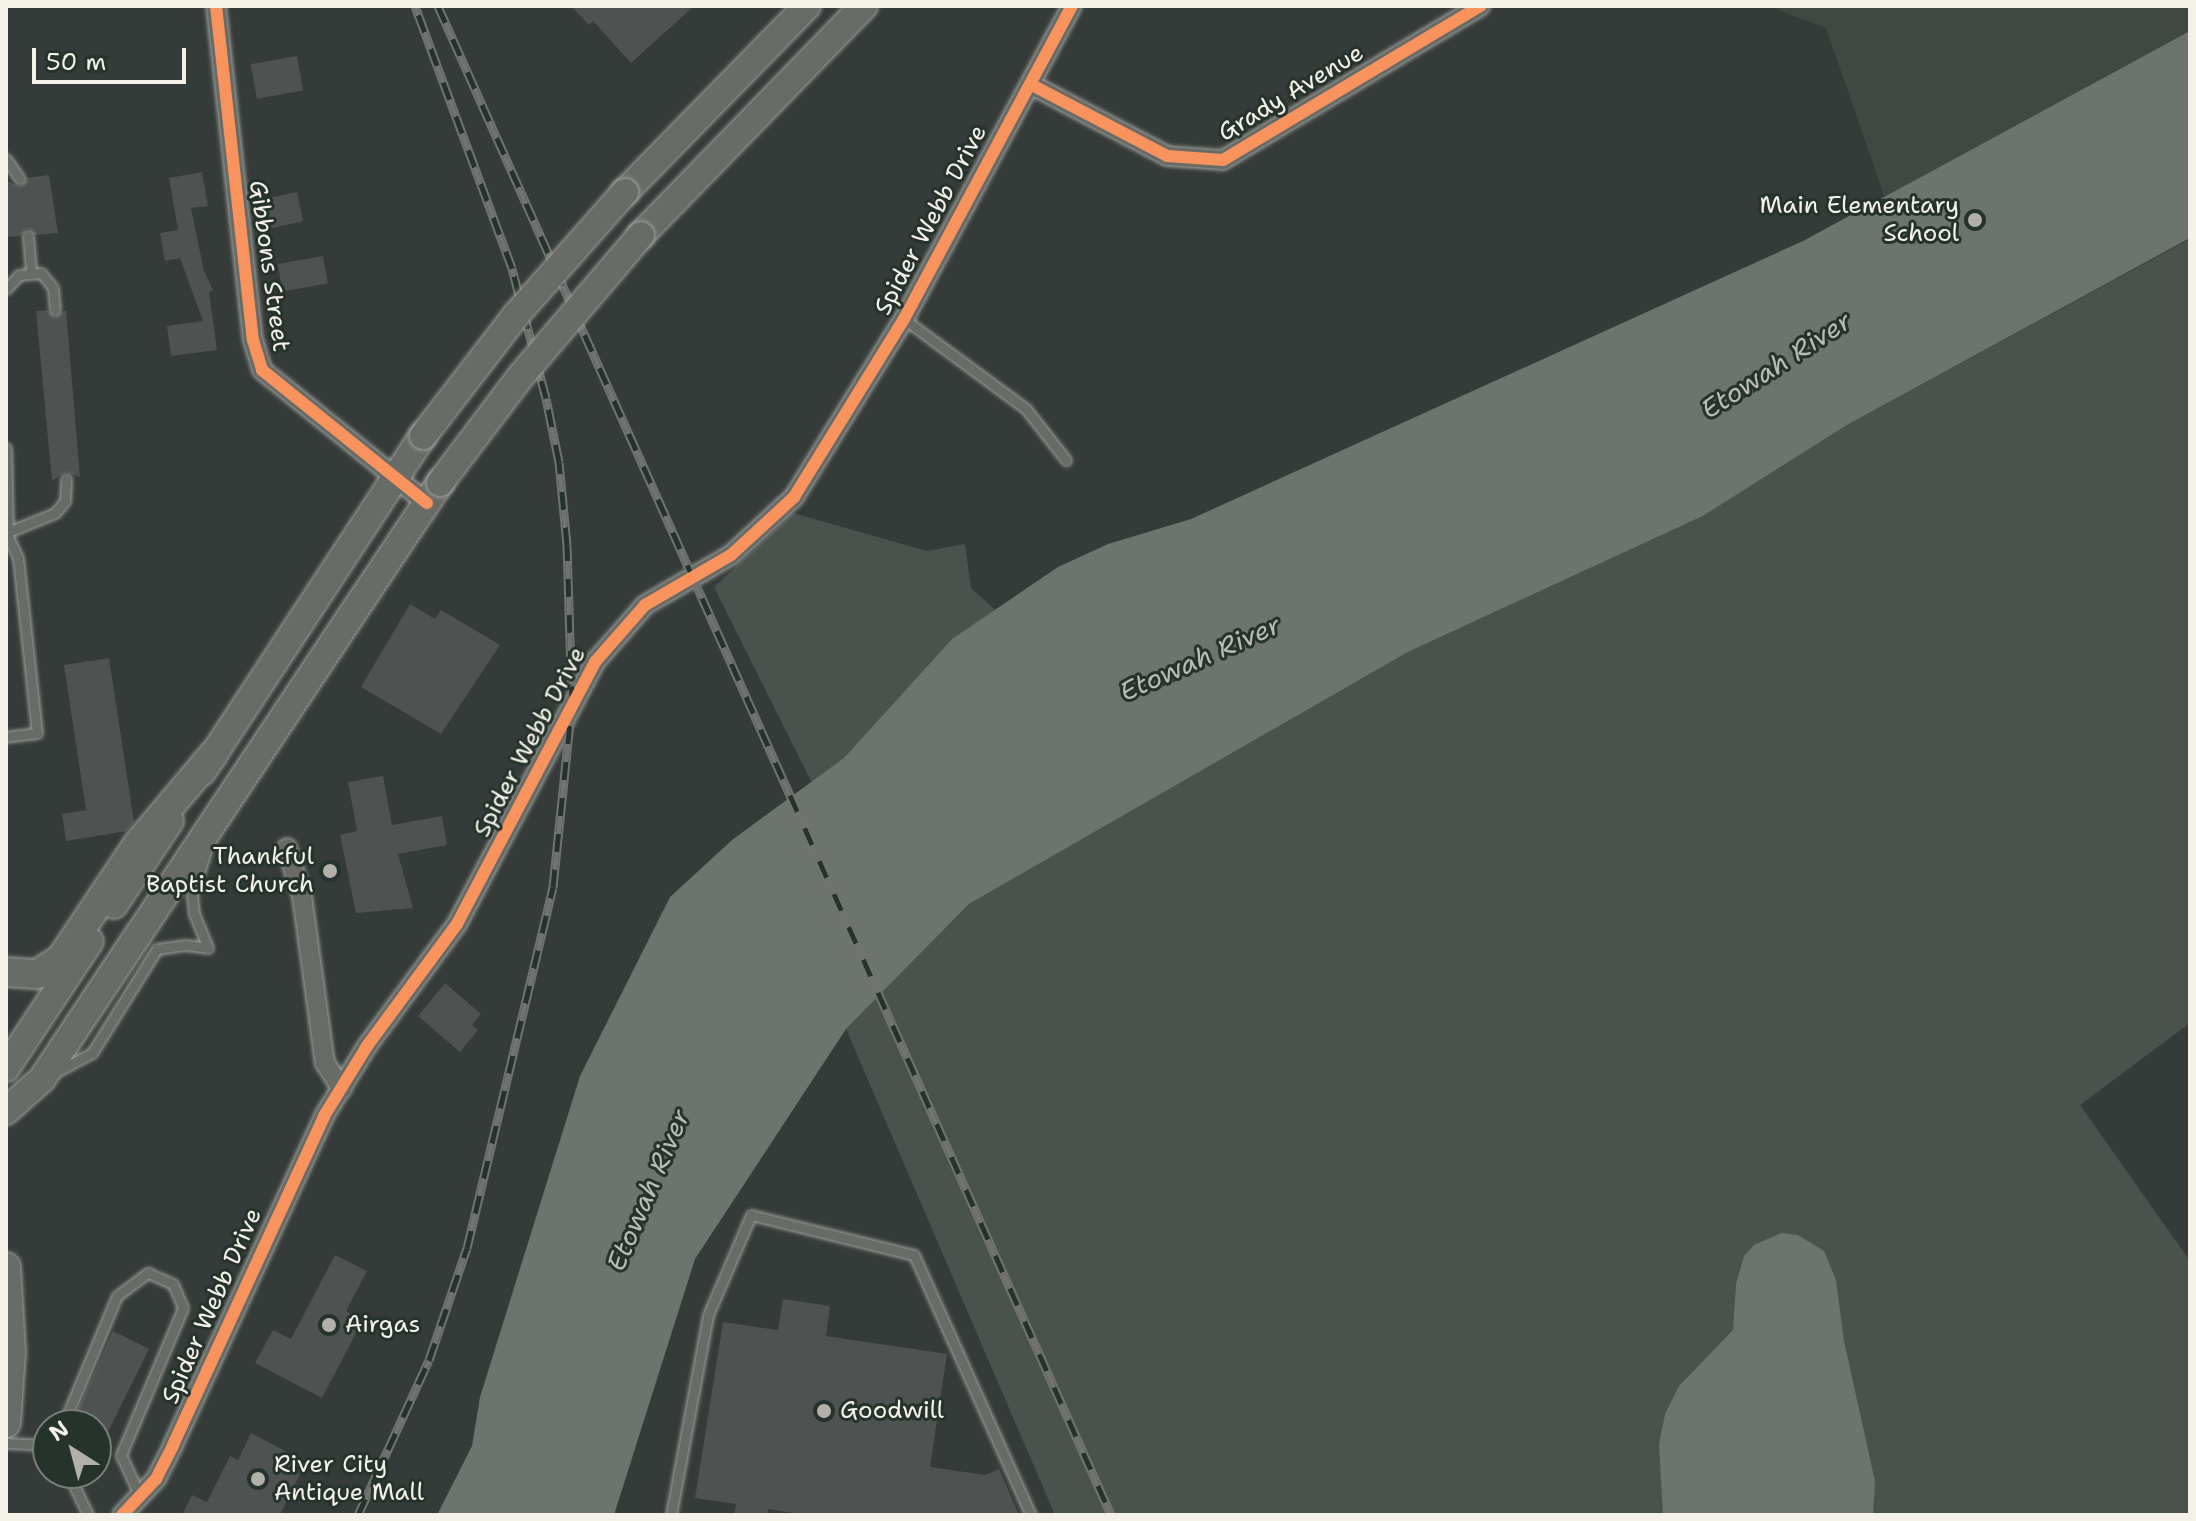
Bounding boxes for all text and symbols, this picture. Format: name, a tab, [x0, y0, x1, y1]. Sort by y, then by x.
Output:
scale bar	[36, 32, 190, 82]
street label: Grady Avenue	[1213, 38, 1369, 148]
text: 50 m	[46, 46, 106, 78]
street label: Spider Webb Drive	[869, 120, 993, 320]
street label: Gibbons Street	[243, 179, 295, 353]
place label: Main Elementary School	[1759, 192, 1959, 248]
marker: Main Elementary School	[1966, 211, 1984, 229]
water label: Etowah River	[1695, 305, 1857, 425]
water label: Etowah River	[1115, 609, 1285, 707]
street label: Spider Webb Drive	[468, 642, 592, 842]
place label: Thankful Baptist Church	[146, 843, 314, 899]
marker: Thankful Baptist Church	[321, 862, 339, 880]
water label: Etowah River	[600, 1104, 696, 1276]
street label: Spider Webb Drive	[156, 1204, 268, 1408]
place label: Airgas	[345, 1311, 420, 1339]
marker: Airgas	[320, 1316, 338, 1334]
place label: Goodwill	[840, 1397, 944, 1425]
marker: Goodwill	[815, 1402, 833, 1420]
north arrow	[32, 1409, 112, 1489]
text: N	[43, 1414, 74, 1448]
place label: River City Antique Mall	[274, 1451, 424, 1507]
marker: River City Antique Mall	[249, 1470, 267, 1488]

